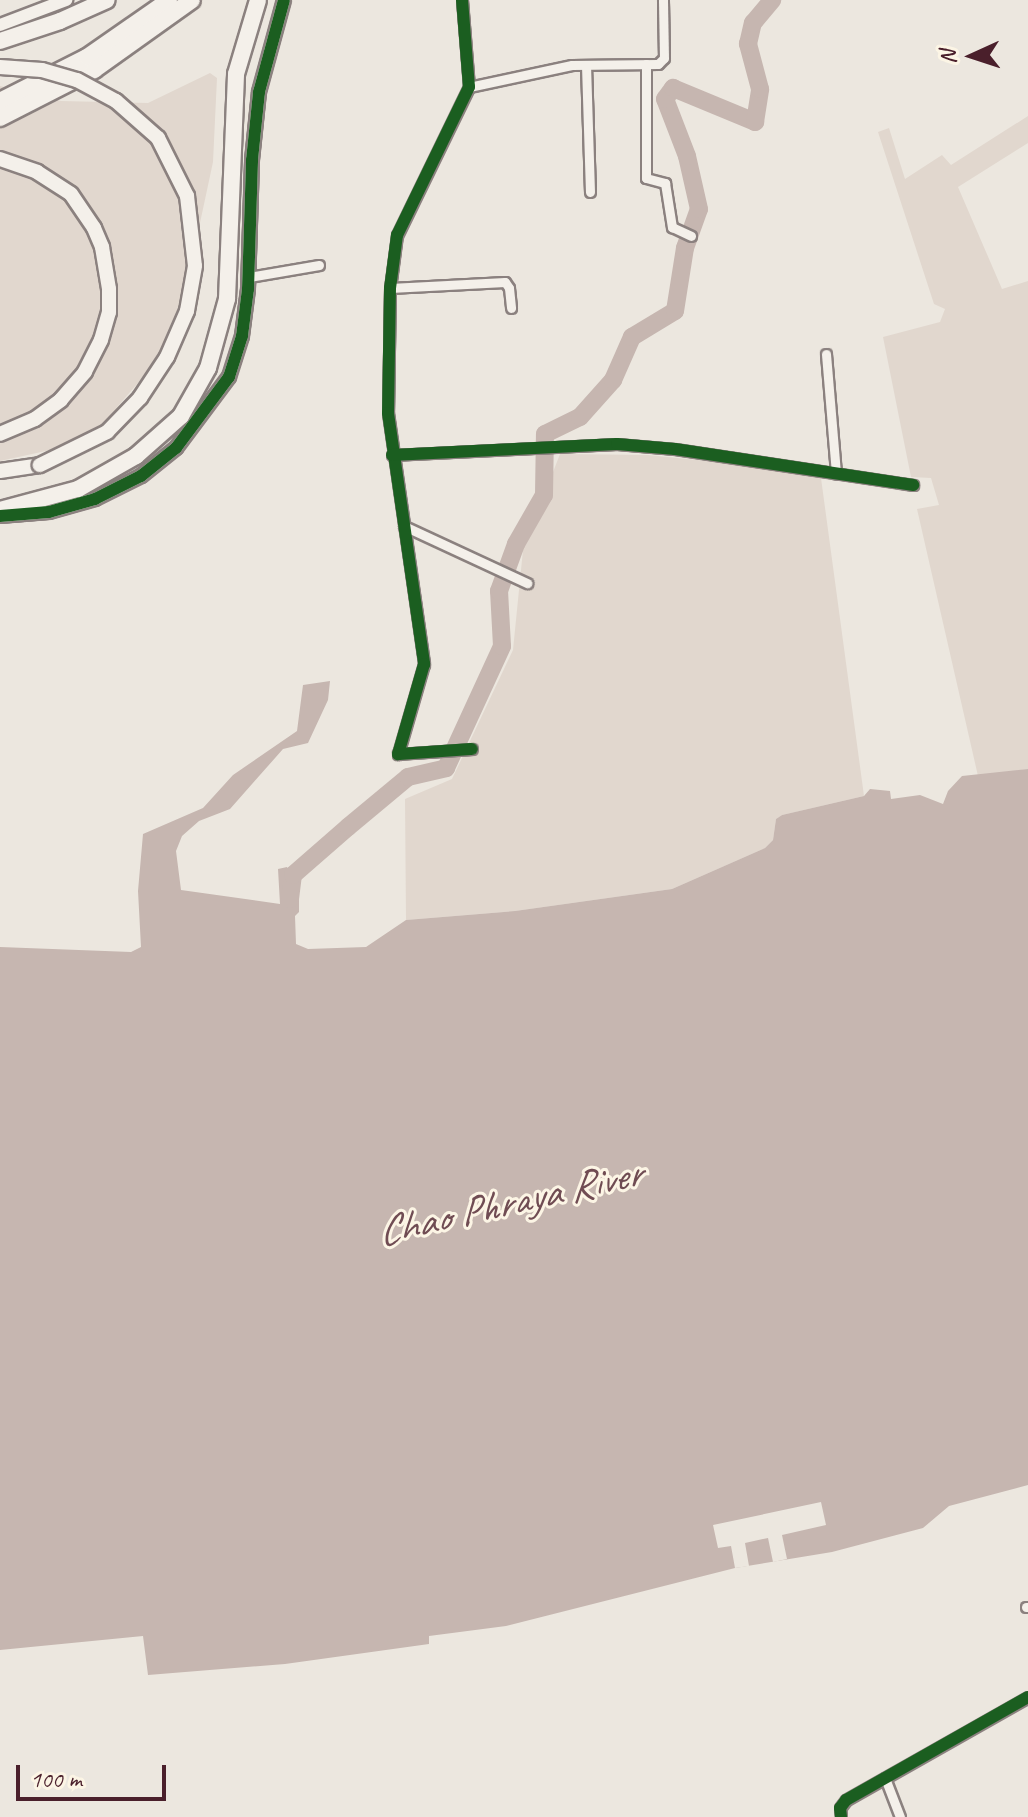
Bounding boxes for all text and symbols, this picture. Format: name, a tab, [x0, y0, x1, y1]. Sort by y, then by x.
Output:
north arrow	[932, 16, 1012, 96]
text: N	[934, 50, 962, 65]
water label: Chao Phraya River	[372, 1148, 646, 1258]
scale bar	[20, 1749, 170, 1799]
text: 100 m	[30, 1764, 82, 1794]

